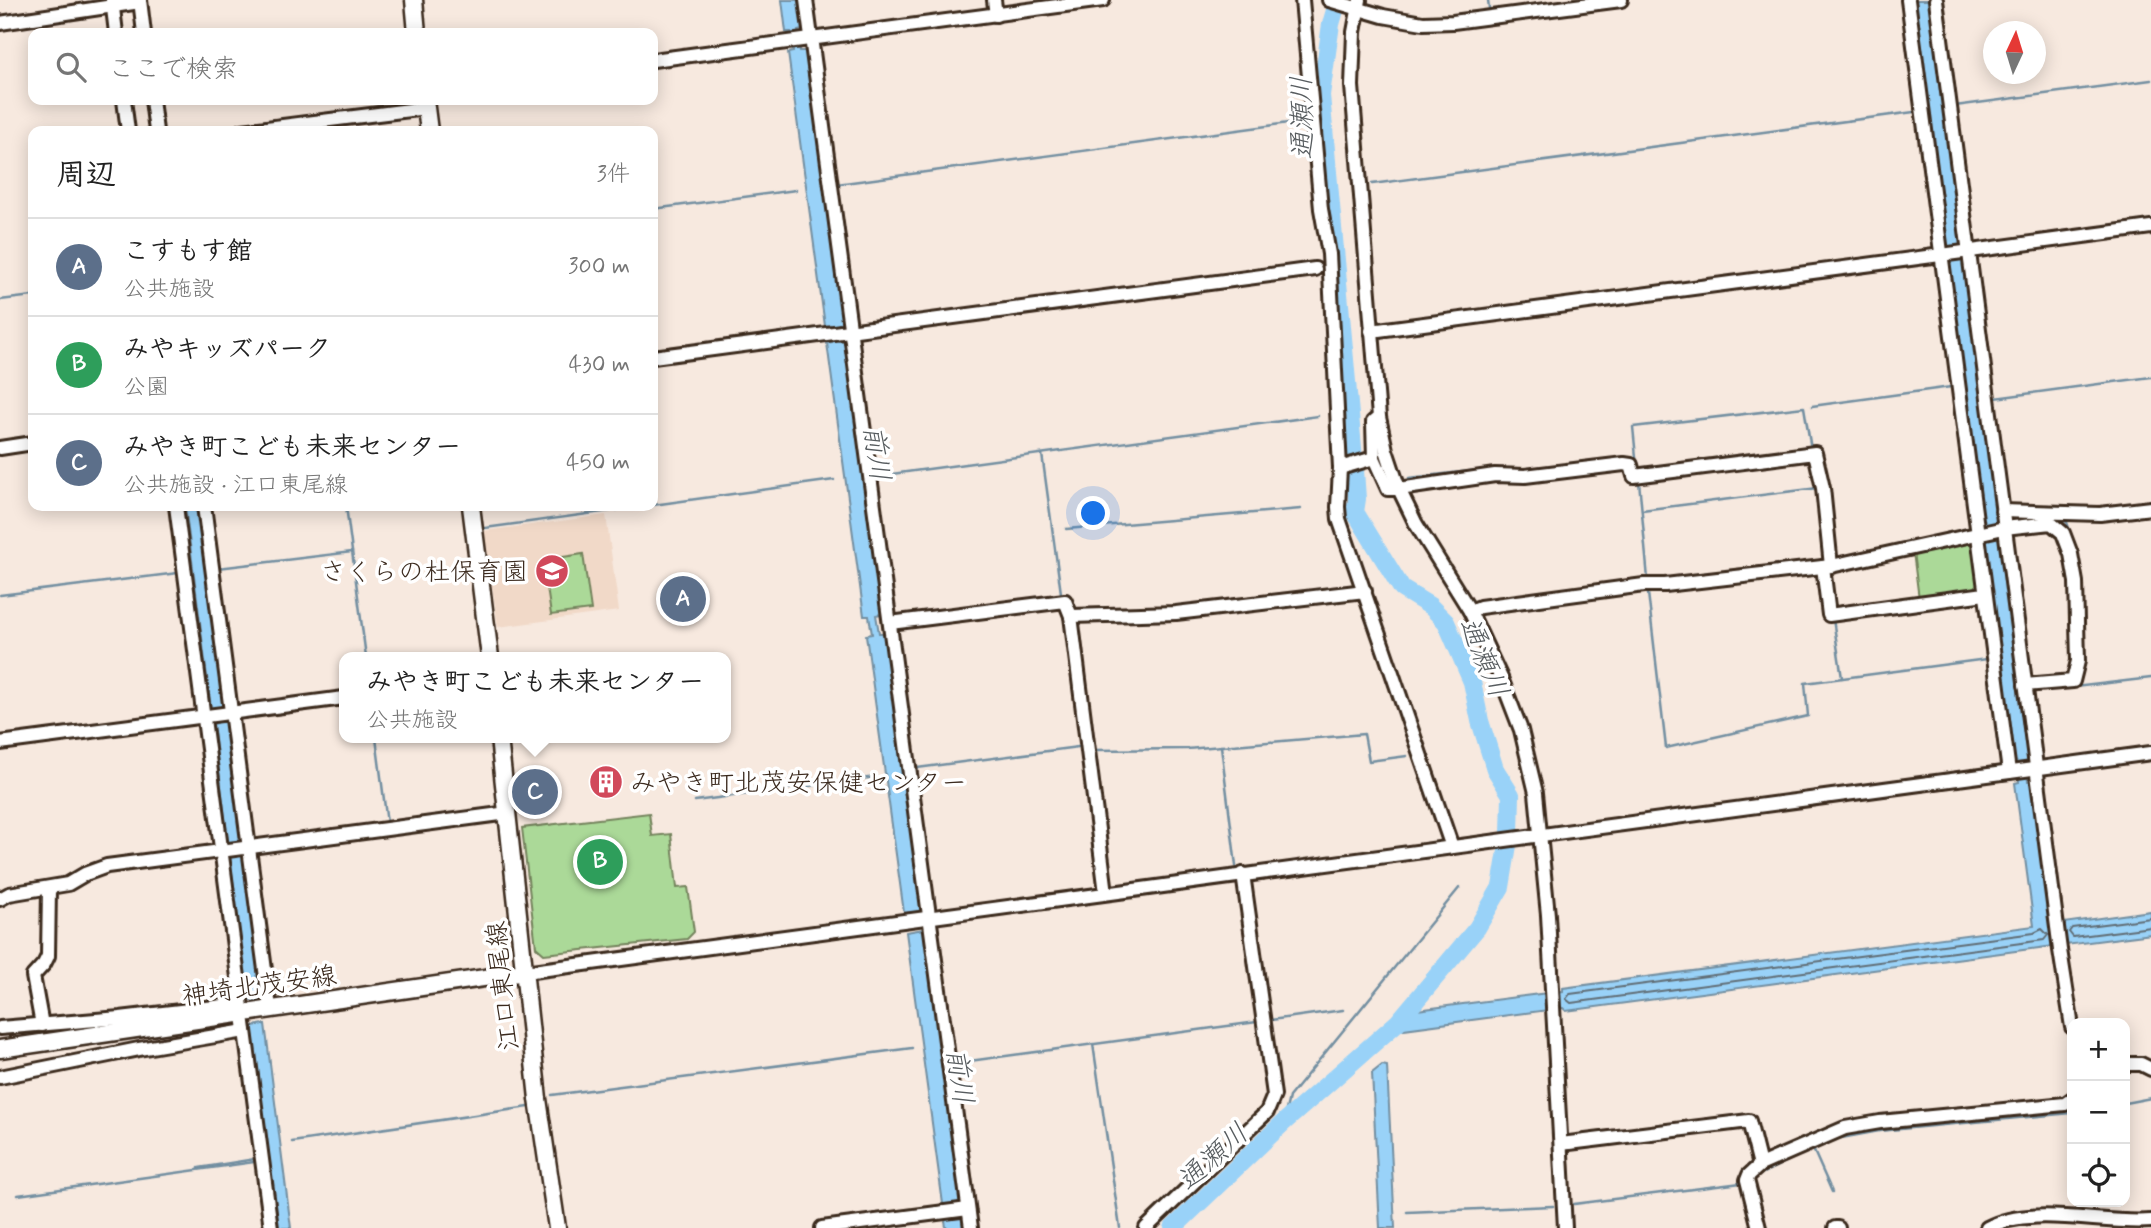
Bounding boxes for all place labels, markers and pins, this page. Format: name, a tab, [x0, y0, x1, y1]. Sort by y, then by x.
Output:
school or university icon: さくらの杜保育園	[533, 552, 571, 590]
place label: さくらの杜保育園	[320, 556, 528, 590]
pin: A	[660, 573, 706, 625]
building icon: みやき町北茂安保健センター	[587, 763, 625, 801]
pin: C	[512, 766, 558, 818]
place label: みやき町北茂安保健センター	[630, 767, 967, 801]
pin: B	[577, 836, 623, 888]

